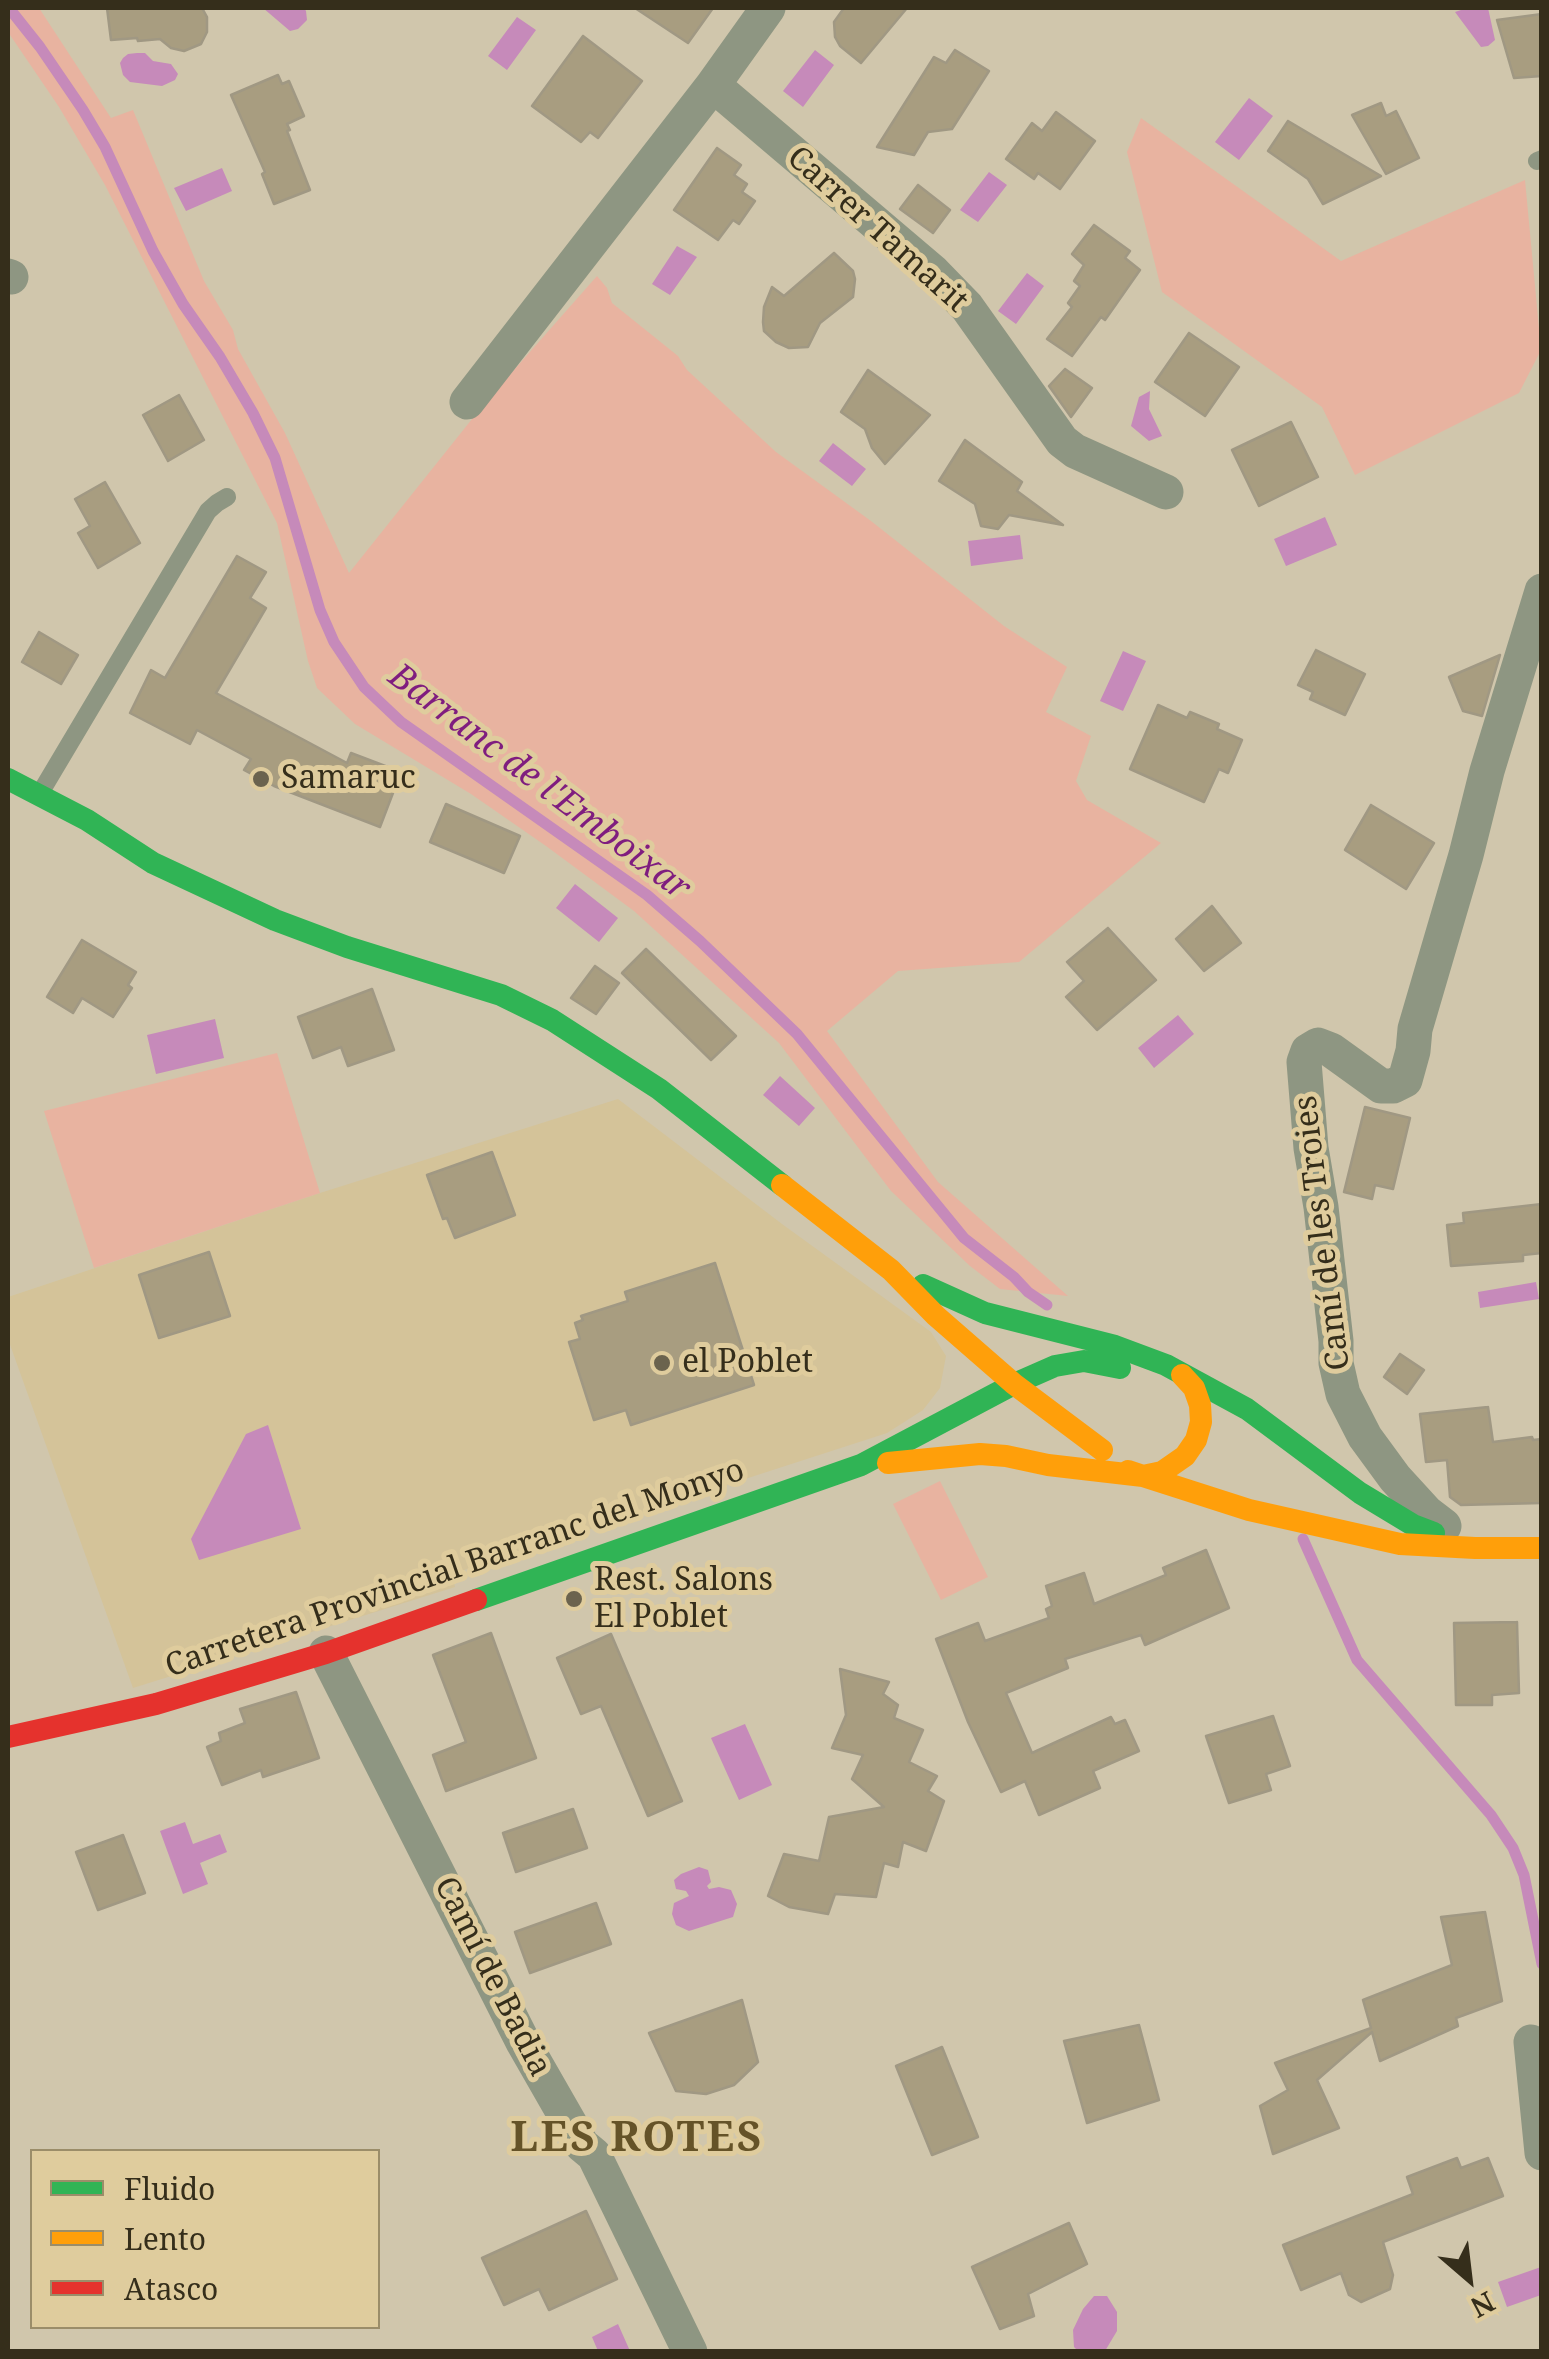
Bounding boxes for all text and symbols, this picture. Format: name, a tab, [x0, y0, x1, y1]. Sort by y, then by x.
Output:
street label: Carrer Tamarit	[779, 139, 975, 321]
water label: Barranc de l'Emboixar	[380, 656, 698, 910]
place label: Samaruc	[281, 760, 416, 798]
marker: Samaruc	[250, 768, 272, 790]
street label: Camí de les Troies	[1287, 1094, 1359, 1372]
place label: el Poblet	[682, 1344, 813, 1382]
marker: el Poblet	[651, 1352, 673, 1374]
street label: Carretera Provincial Barranc del Monyo	[160, 1452, 750, 1686]
place label: Rest. Salons El Poblet	[594, 1562, 773, 1637]
marker: Rest. Salons El Poblet	[563, 1588, 585, 1610]
street label: Camí de Badia	[425, 1871, 559, 2083]
district label: LES ROTES	[510, 2114, 764, 2164]
legend	[30, 2149, 380, 2329]
text: Fluido	[124, 2168, 215, 2209]
text: Lento	[124, 2218, 206, 2259]
north arrow	[1419, 2229, 1519, 2329]
text: Atasco	[124, 2268, 218, 2309]
text: N	[1464, 2284, 1502, 2327]

